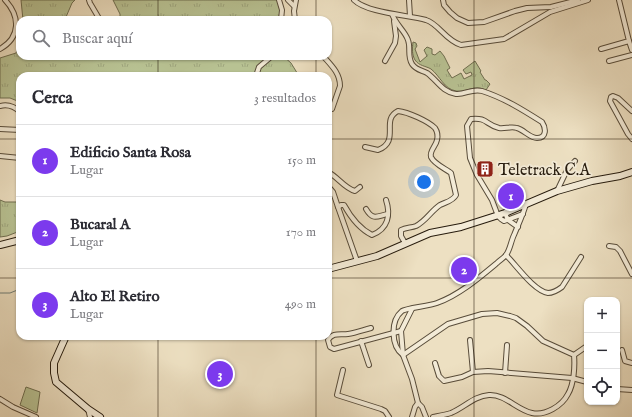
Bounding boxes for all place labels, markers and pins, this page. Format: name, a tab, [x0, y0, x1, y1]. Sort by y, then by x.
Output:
building icon: Teletrack C.A	[475, 159, 495, 179]
place label: Teletrack C.A	[498, 161, 592, 181]
pin: 1	[498, 181, 524, 211]
pin: 2	[451, 255, 477, 285]
pin: 3	[207, 359, 233, 389]

